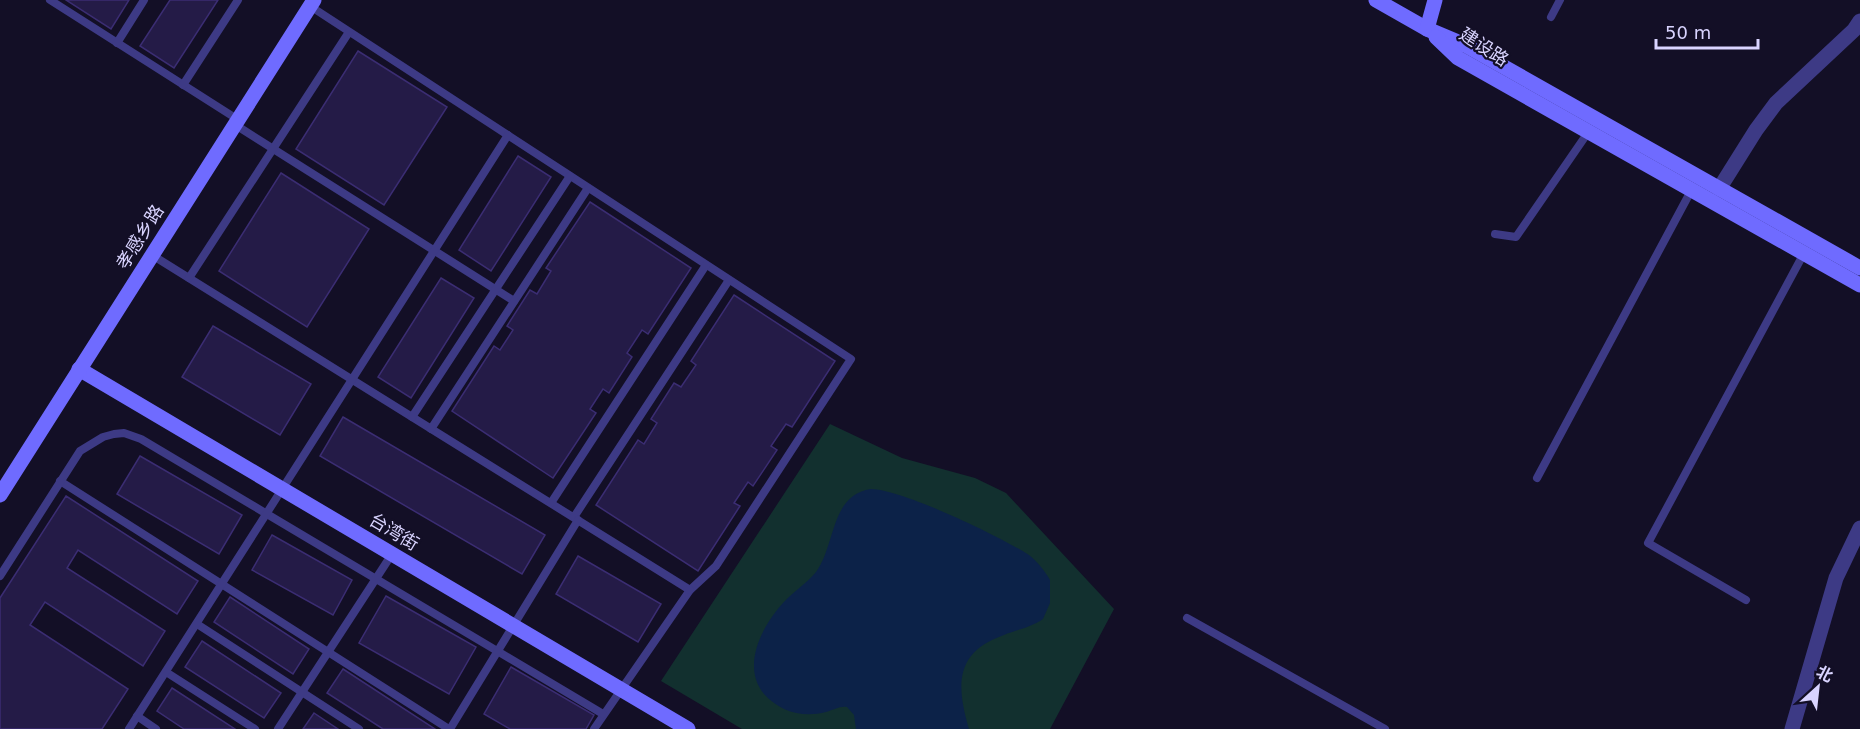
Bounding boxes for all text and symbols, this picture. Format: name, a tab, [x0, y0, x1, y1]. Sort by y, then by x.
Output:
scale bar	[1656, 12, 1758, 50]
text: 50 m	[1665, 22, 1711, 43]
street label: 建设路	[1456, 23, 1513, 70]
street label: 孝感乡路	[112, 201, 168, 273]
street label: 台湾街	[366, 509, 423, 554]
north arrow	[1788, 657, 1848, 717]
text: 北	[1813, 662, 1836, 686]

